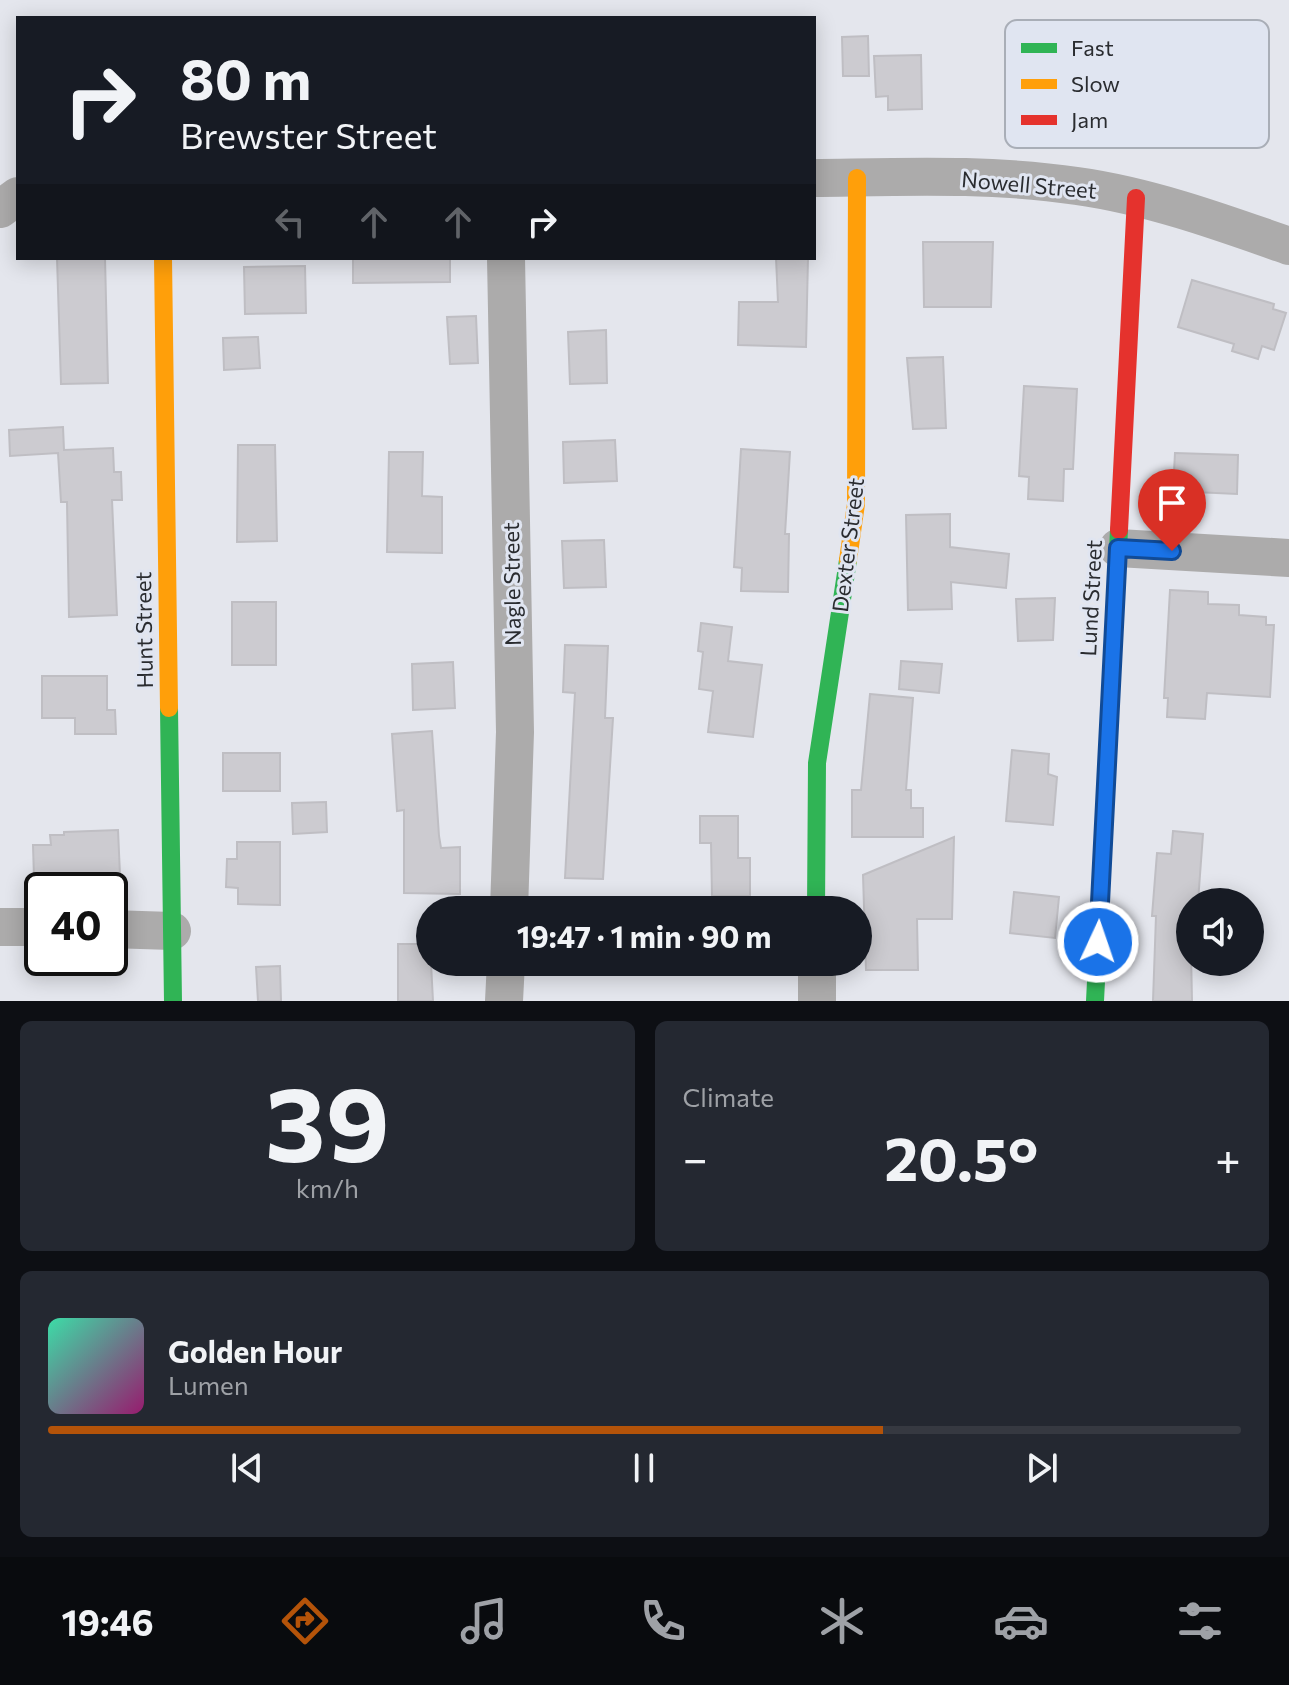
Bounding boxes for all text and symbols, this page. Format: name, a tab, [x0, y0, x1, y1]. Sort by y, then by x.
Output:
legend	[1005, 20, 1269, 148]
text: Fast	[1071, 34, 1114, 61]
text: 80 m	[180, 43, 311, 112]
icon: right	[48, 48, 152, 152]
text: Slow	[1071, 70, 1120, 97]
text: Jam	[1071, 106, 1108, 133]
text: Brewster Street	[180, 112, 437, 156]
street label: Nowell Street	[960, 165, 1098, 204]
icon: left	[268, 200, 312, 244]
icon: ahead	[352, 200, 396, 244]
icon: ahead	[436, 200, 480, 244]
icon: right	[520, 200, 564, 244]
pin	[1138, 469, 1206, 551]
street label: Dexter Street	[826, 476, 869, 614]
icon: arrive	[1150, 481, 1194, 525]
street label: Nagle Street	[497, 522, 526, 646]
street label: Lund Street	[1074, 539, 1107, 657]
street label: Hunt Street	[129, 571, 158, 689]
speed limit sign: 40	[24, 872, 128, 976]
map controls	[1176, 888, 1264, 976]
button: sound	[1176, 888, 1264, 976]
position arrow	[1056, 900, 1140, 984]
text: 19:47 · 1 min · 90 m	[517, 917, 771, 954]
text: 39	[265, 1056, 390, 1183]
text: Climate	[683, 1081, 774, 1112]
text: 20.5°	[884, 1120, 1038, 1193]
text: −	[683, 1130, 708, 1184]
text: +	[1215, 1130, 1241, 1184]
text: km/h	[296, 1172, 359, 1203]
text: Golden Hour	[168, 1332, 342, 1369]
text: Lumen	[168, 1369, 249, 1400]
icon: previous	[225, 1446, 269, 1490]
icon: pause	[622, 1446, 666, 1490]
icon: next	[1020, 1446, 1064, 1490]
icon: directions	[277, 1593, 333, 1649]
icon: music	[456, 1593, 512, 1649]
icon: phone	[635, 1593, 691, 1649]
icon: climate	[814, 1593, 870, 1649]
icon: car	[993, 1593, 1049, 1649]
icon: filters	[1172, 1593, 1228, 1649]
text: 19:46	[61, 1599, 154, 1643]

